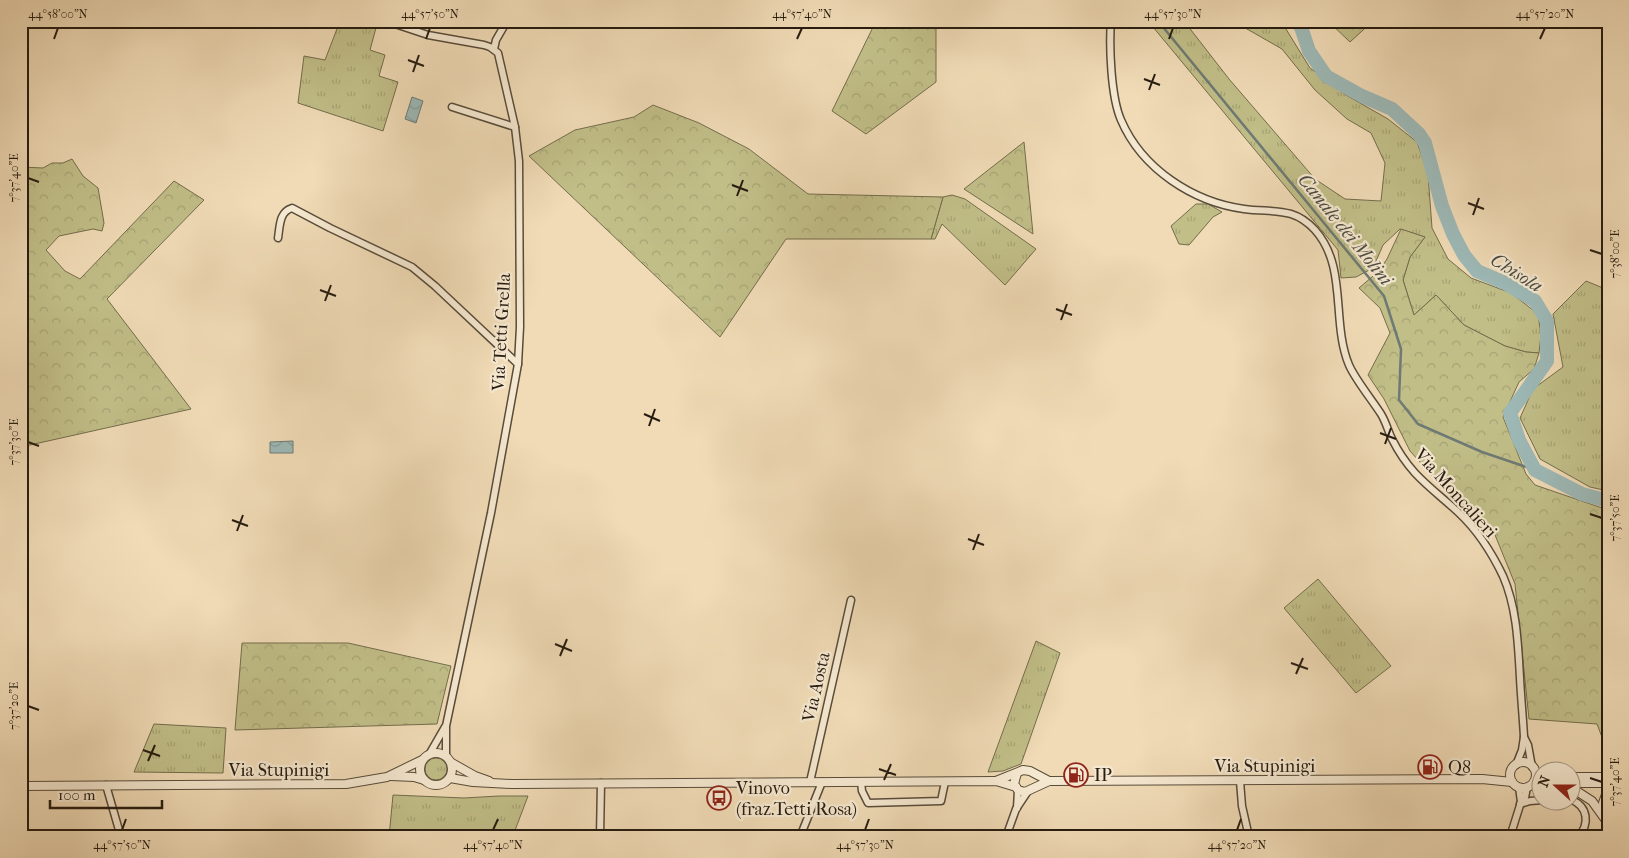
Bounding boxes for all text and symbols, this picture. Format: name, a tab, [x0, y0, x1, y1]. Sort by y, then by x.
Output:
text: 44°58'00"N	[28, 7, 88, 21]
text: 44°57'50"N	[401, 7, 459, 21]
text: 44°57'40"N	[772, 7, 832, 21]
text: 44°57'30"N	[1144, 7, 1202, 21]
text: 44°57'20"N	[1516, 7, 1574, 21]
text: 7°37'40"E	[7, 153, 21, 203]
water label: Canale dei Molini	[1293, 169, 1398, 291]
text: 7°38'00"E	[1608, 230, 1622, 278]
water label: Chisola	[1487, 248, 1546, 297]
street label: Via Tetti Grella	[488, 272, 515, 393]
text: 7°37'30"E	[7, 419, 21, 465]
street label: Via Moncalieri	[1409, 444, 1502, 543]
text: 7°37'50"E	[1608, 494, 1622, 542]
street label: Via Aosta	[798, 649, 835, 725]
text: 7°37'20"E	[7, 682, 21, 730]
fuel station icon: Q8	[1417, 754, 1443, 780]
street label: Via Stupinigi	[1214, 756, 1316, 777]
place label: Q8	[1448, 757, 1471, 778]
text: 7°37'40"E	[1608, 757, 1622, 807]
street label: Via Stupinigi	[228, 760, 330, 781]
north arrow	[1532, 760, 1582, 810]
fuel station icon: IP	[1063, 762, 1089, 788]
place label: IP	[1094, 765, 1112, 786]
text: N	[1534, 773, 1554, 790]
scale bar	[50, 778, 162, 810]
place label: Vinovo (fraz.Tetti Rosa)	[735, 778, 857, 820]
bus stop icon: Vinovo (fraz.Tetti Rosa)	[706, 785, 732, 811]
text: 100 m	[58, 786, 96, 804]
text: 44°57'50"N	[93, 838, 151, 852]
text: 44°57'40"N	[463, 838, 523, 852]
text: 44°57'30"N	[836, 838, 894, 852]
text: 44°57'20"N	[1208, 838, 1266, 852]

